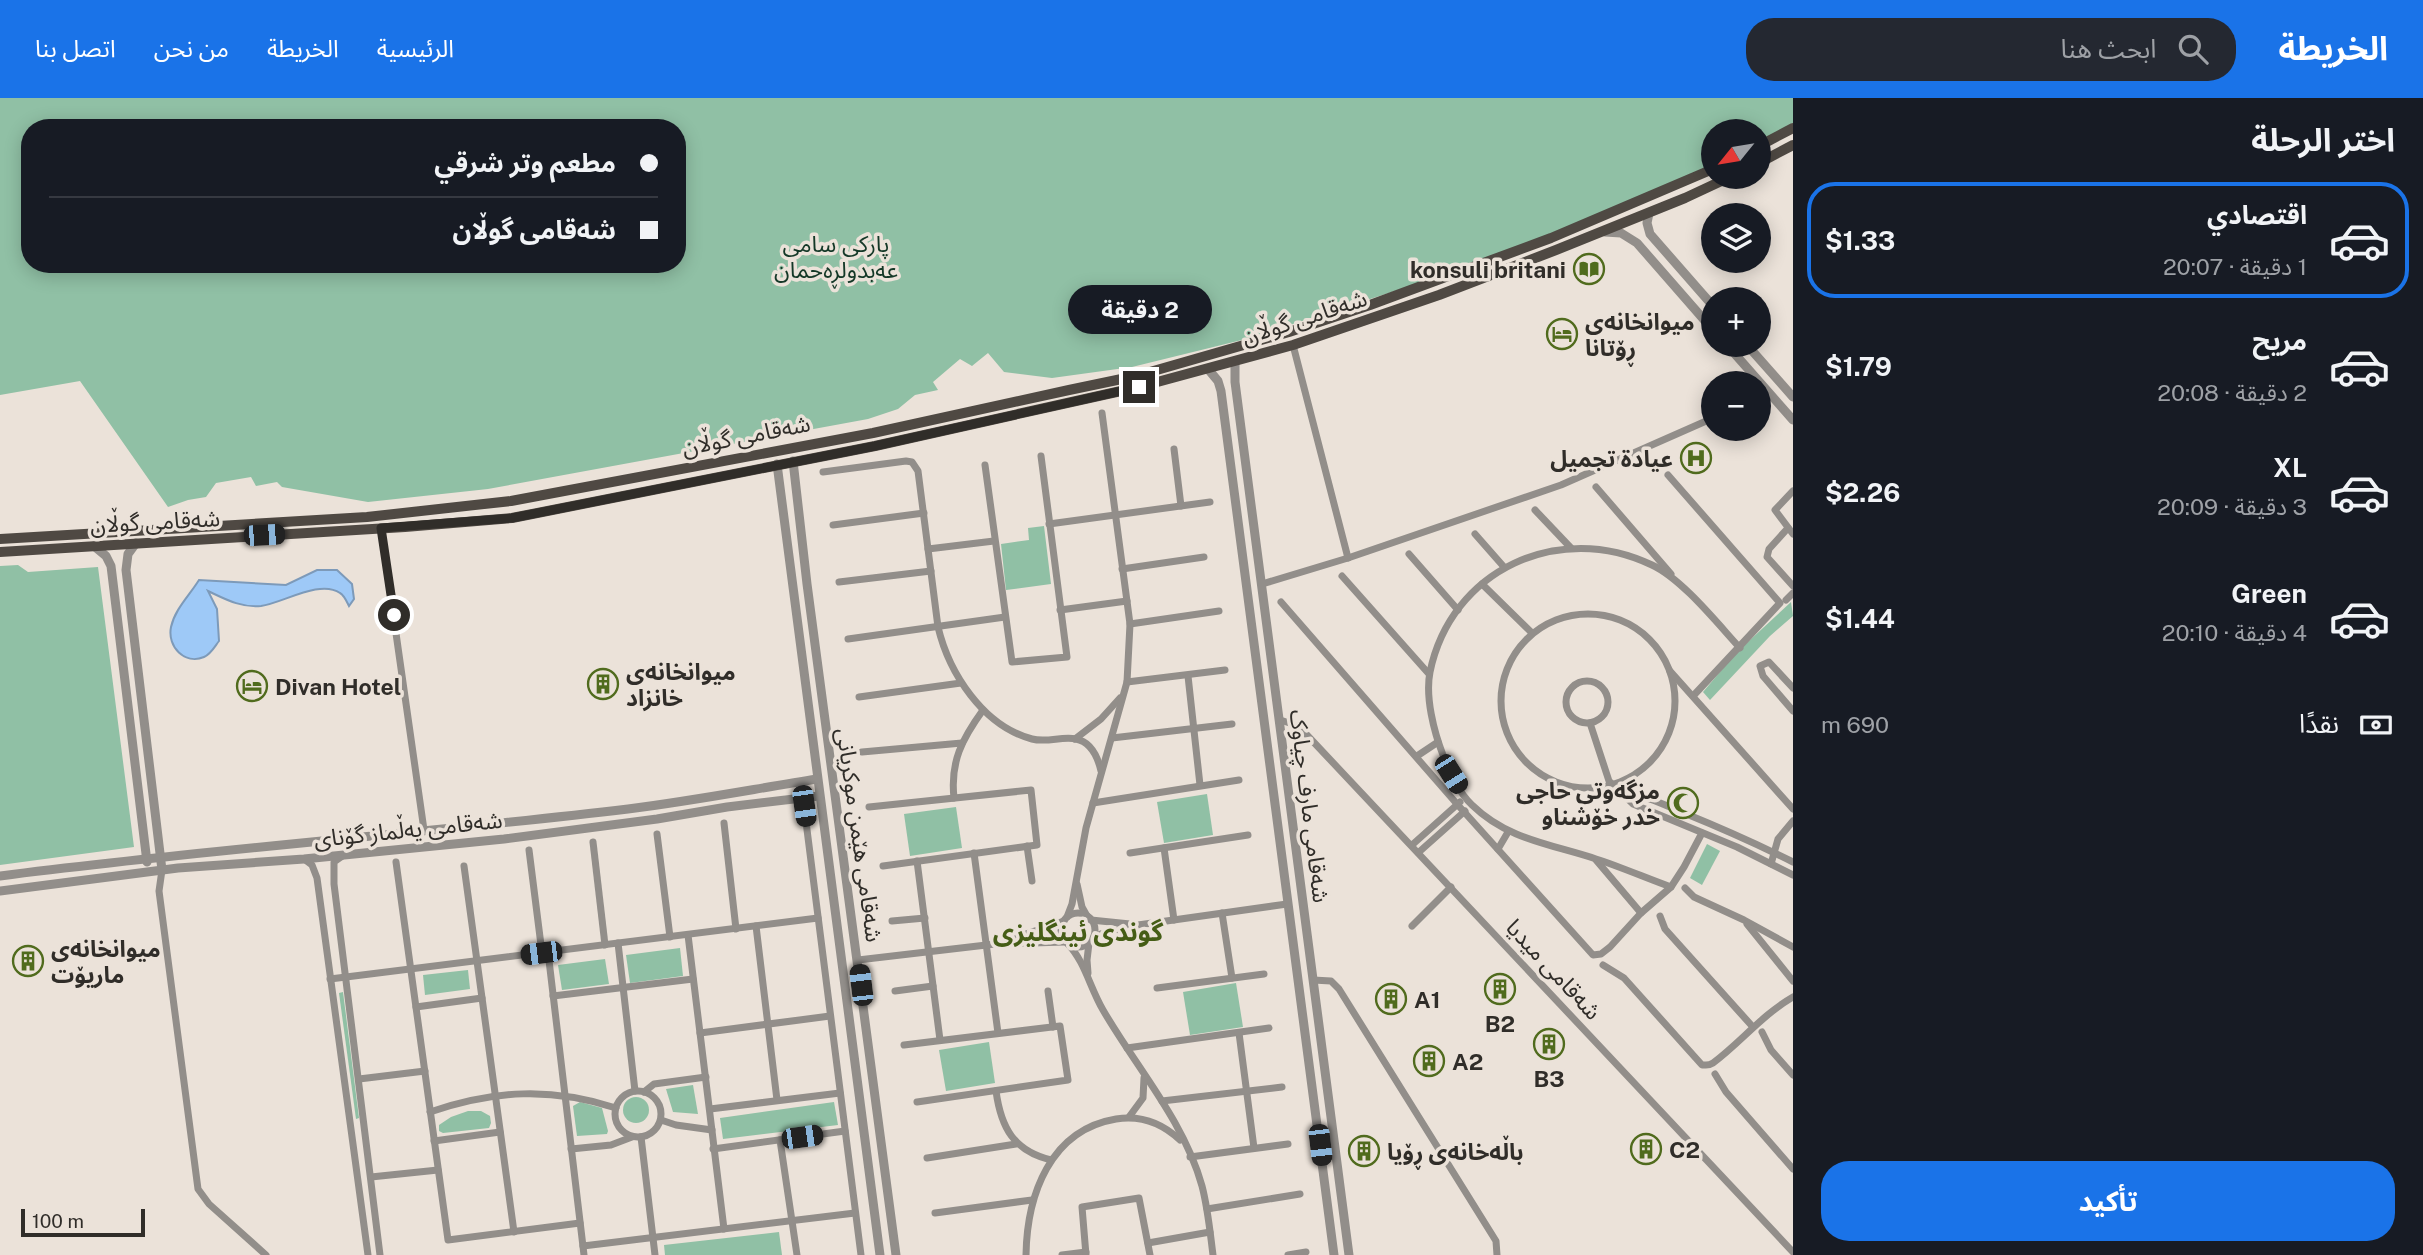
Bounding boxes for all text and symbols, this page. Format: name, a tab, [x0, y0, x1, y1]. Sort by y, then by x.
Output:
search box	[1746, 18, 2236, 81]
text: الخريطة	[2278, 29, 2388, 67]
icon: search	[2174, 30, 2212, 68]
text: ابحث هنا	[2061, 33, 2156, 64]
text: اتصل بنا	[35, 34, 116, 62]
text: من نحن	[154, 34, 229, 62]
text: الخريطة	[267, 34, 339, 62]
text: الرئيسية	[377, 34, 454, 62]
north arrow	[1701, 119, 1771, 189]
map controls	[1701, 119, 1771, 441]
text: اختر الرحلة	[2251, 121, 2395, 158]
text: مطعم وتر شرقي	[434, 147, 616, 178]
text: اقتصادي	[2207, 199, 2307, 230]
button: layers	[1701, 203, 1771, 273]
icon: car	[2328, 209, 2391, 272]
text: شەقامی گوڵان	[453, 214, 616, 245]
text: $1.33	[1825, 225, 1895, 256]
park label: پارکی سامی عەبدولڕەحمان	[774, 230, 898, 288]
library icon: konsuli britani	[1572, 252, 1606, 286]
text: 1 دقيقة · 20:07	[2163, 253, 2307, 280]
place label: konsuli britani	[1410, 256, 1566, 283]
street label: شەقامی گوڵان	[1237, 282, 1370, 351]
callout: 2 دقيقة	[1067, 286, 1211, 334]
button: +	[1701, 287, 1771, 357]
text: 2 دقيقة	[1101, 296, 1179, 323]
place label: میوانخانەی ڕۆتانا	[1585, 308, 1695, 366]
hotel icon: میوانخانەی ڕۆتانا	[1545, 317, 1579, 351]
text: مريح	[2252, 325, 2307, 356]
icon: car	[2328, 335, 2391, 398]
text: $1.79	[1825, 351, 1892, 382]
route end	[1123, 371, 1155, 403]
button: −	[1701, 371, 1771, 441]
text: 2 دقيقة · 20:08	[2157, 379, 2307, 406]
street label: شەقامی گوڵان	[679, 407, 813, 462]
hospital icon: عيادة تجميل	[1679, 441, 1713, 475]
place label: عيادة تجميل	[1550, 445, 1673, 473]
text: XL	[2273, 452, 2307, 483]
icon: car	[2328, 461, 2391, 524]
text: $2.26	[1825, 477, 1900, 508]
text: 3 دقيقة · 20:09	[2157, 493, 2307, 520]
street label: شەقامی گوڵان	[89, 502, 221, 539]
car	[243, 523, 286, 547]
text: Green	[2231, 578, 2307, 609]
icon: car	[2328, 587, 2391, 650]
route start	[378, 599, 410, 631]
text: $1.44	[1825, 603, 1895, 634]
text: 4 دقيقة · 20:10	[2162, 619, 2307, 646]
place label: میوانخانەی خانزاد	[626, 658, 736, 712]
building icon: میوانخانەی خانزاد	[586, 667, 620, 701]
hotel icon: Divan Hotel	[235, 669, 269, 703]
place label: Divan Hotel	[275, 673, 401, 700]
icon: cash	[2357, 706, 2395, 744]
street label: شەقامی مارف چیاوک	[1283, 708, 1335, 905]
text: نقدًا	[2299, 708, 2339, 739]
text: 690 m	[1821, 711, 1889, 738]
street label: شەقامی هێمن موکریانی	[831, 726, 888, 944]
car	[1431, 751, 1472, 797]
place label: مزگه‌وتی حاجی خدر خۆشناو	[1516, 777, 1660, 831]
car	[791, 784, 818, 828]
mosque icon: مزگه‌وتی حاجی خدر خۆشناو	[1666, 786, 1700, 820]
street label: شەقامی یەڵماز گۆنای	[312, 803, 504, 853]
street label: شەقامی میدیا	[1501, 913, 1607, 1025]
district label: گوندی ئینگلیزی	[993, 916, 1164, 947]
place label: میوانخانەی ماریۆت	[51, 935, 161, 989]
car	[519, 940, 564, 966]
building icon: میوانخانەی ماریۆت	[11, 944, 45, 978]
car	[849, 963, 874, 1007]
building icon: B2	[1483, 972, 1517, 1006]
building icon: A1	[1374, 982, 1408, 1016]
place label: A1	[1414, 986, 1441, 1013]
place label: B2	[1485, 1010, 1515, 1037]
building icon: B3	[1532, 1027, 1566, 1061]
building icon: A2	[1412, 1044, 1446, 1078]
place label: A2	[1452, 1048, 1483, 1075]
place label: B3	[1533, 1065, 1565, 1092]
car	[1308, 1123, 1333, 1167]
car	[780, 1124, 825, 1150]
building icon: C2	[1629, 1132, 1663, 1166]
building icon: باڵەخانەی ڕۆیا	[1347, 1134, 1381, 1168]
place label: باڵەخانەی ڕۆیا	[1387, 1135, 1524, 1170]
place label: C2	[1669, 1136, 1700, 1163]
button: تأكيد	[1821, 1161, 2395, 1241]
scale bar	[21, 1206, 145, 1238]
text: 100 m	[32, 1210, 84, 1232]

